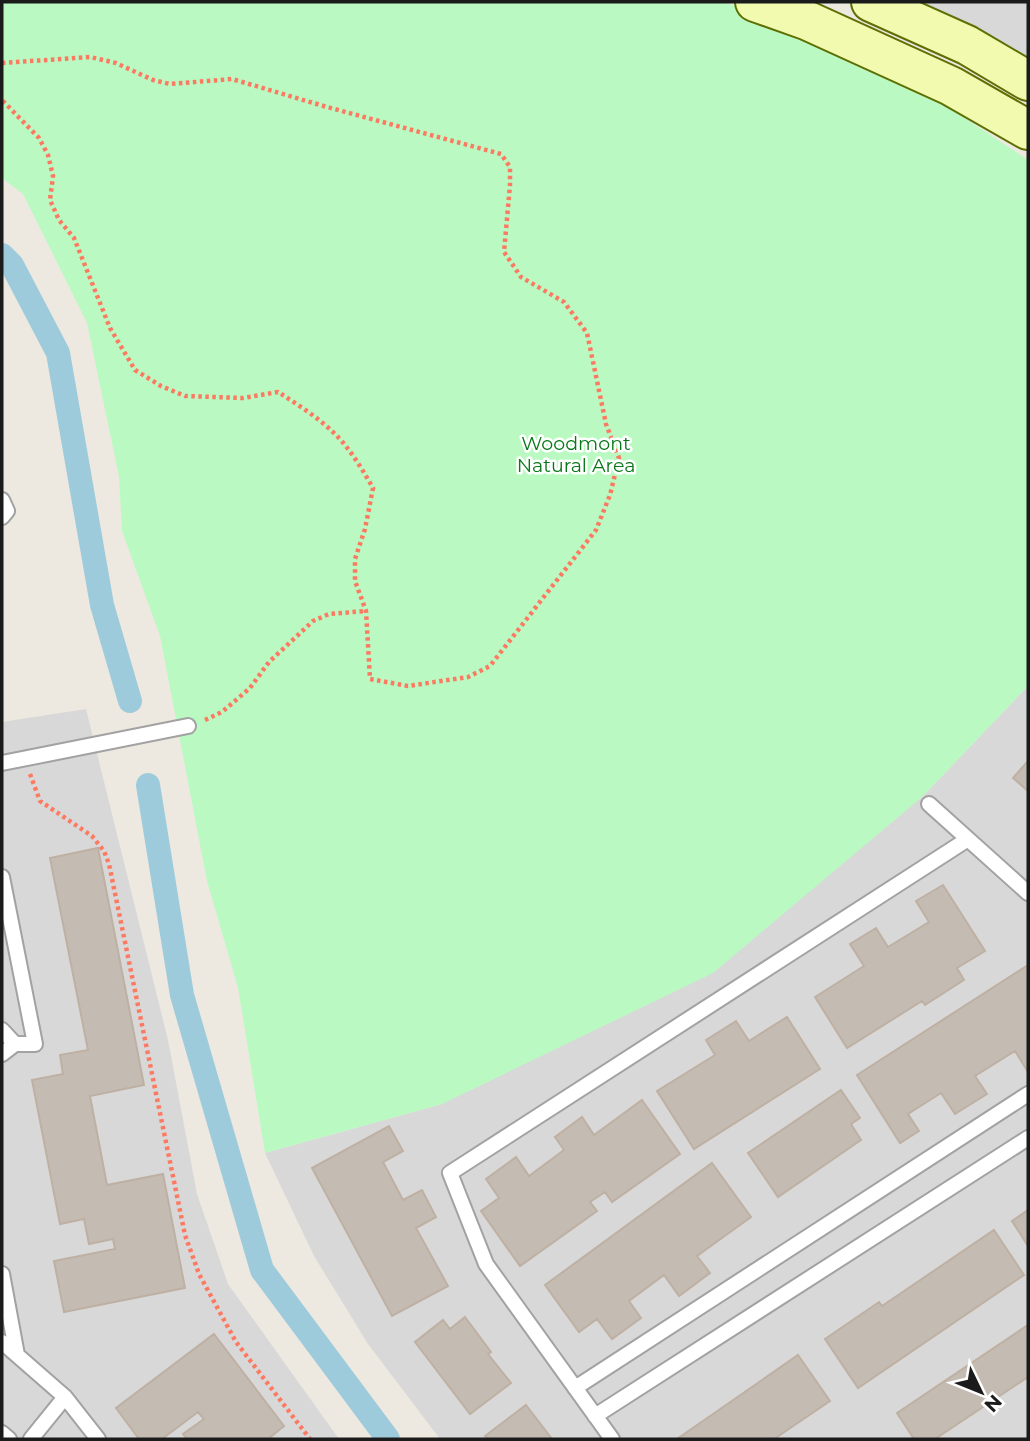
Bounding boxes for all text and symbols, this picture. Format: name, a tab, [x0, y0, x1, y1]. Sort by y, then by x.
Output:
park label: Woodmont Natural Area	[517, 432, 635, 477]
north arrow	[946, 1357, 1016, 1427]
text: N	[979, 1390, 1007, 1417]

